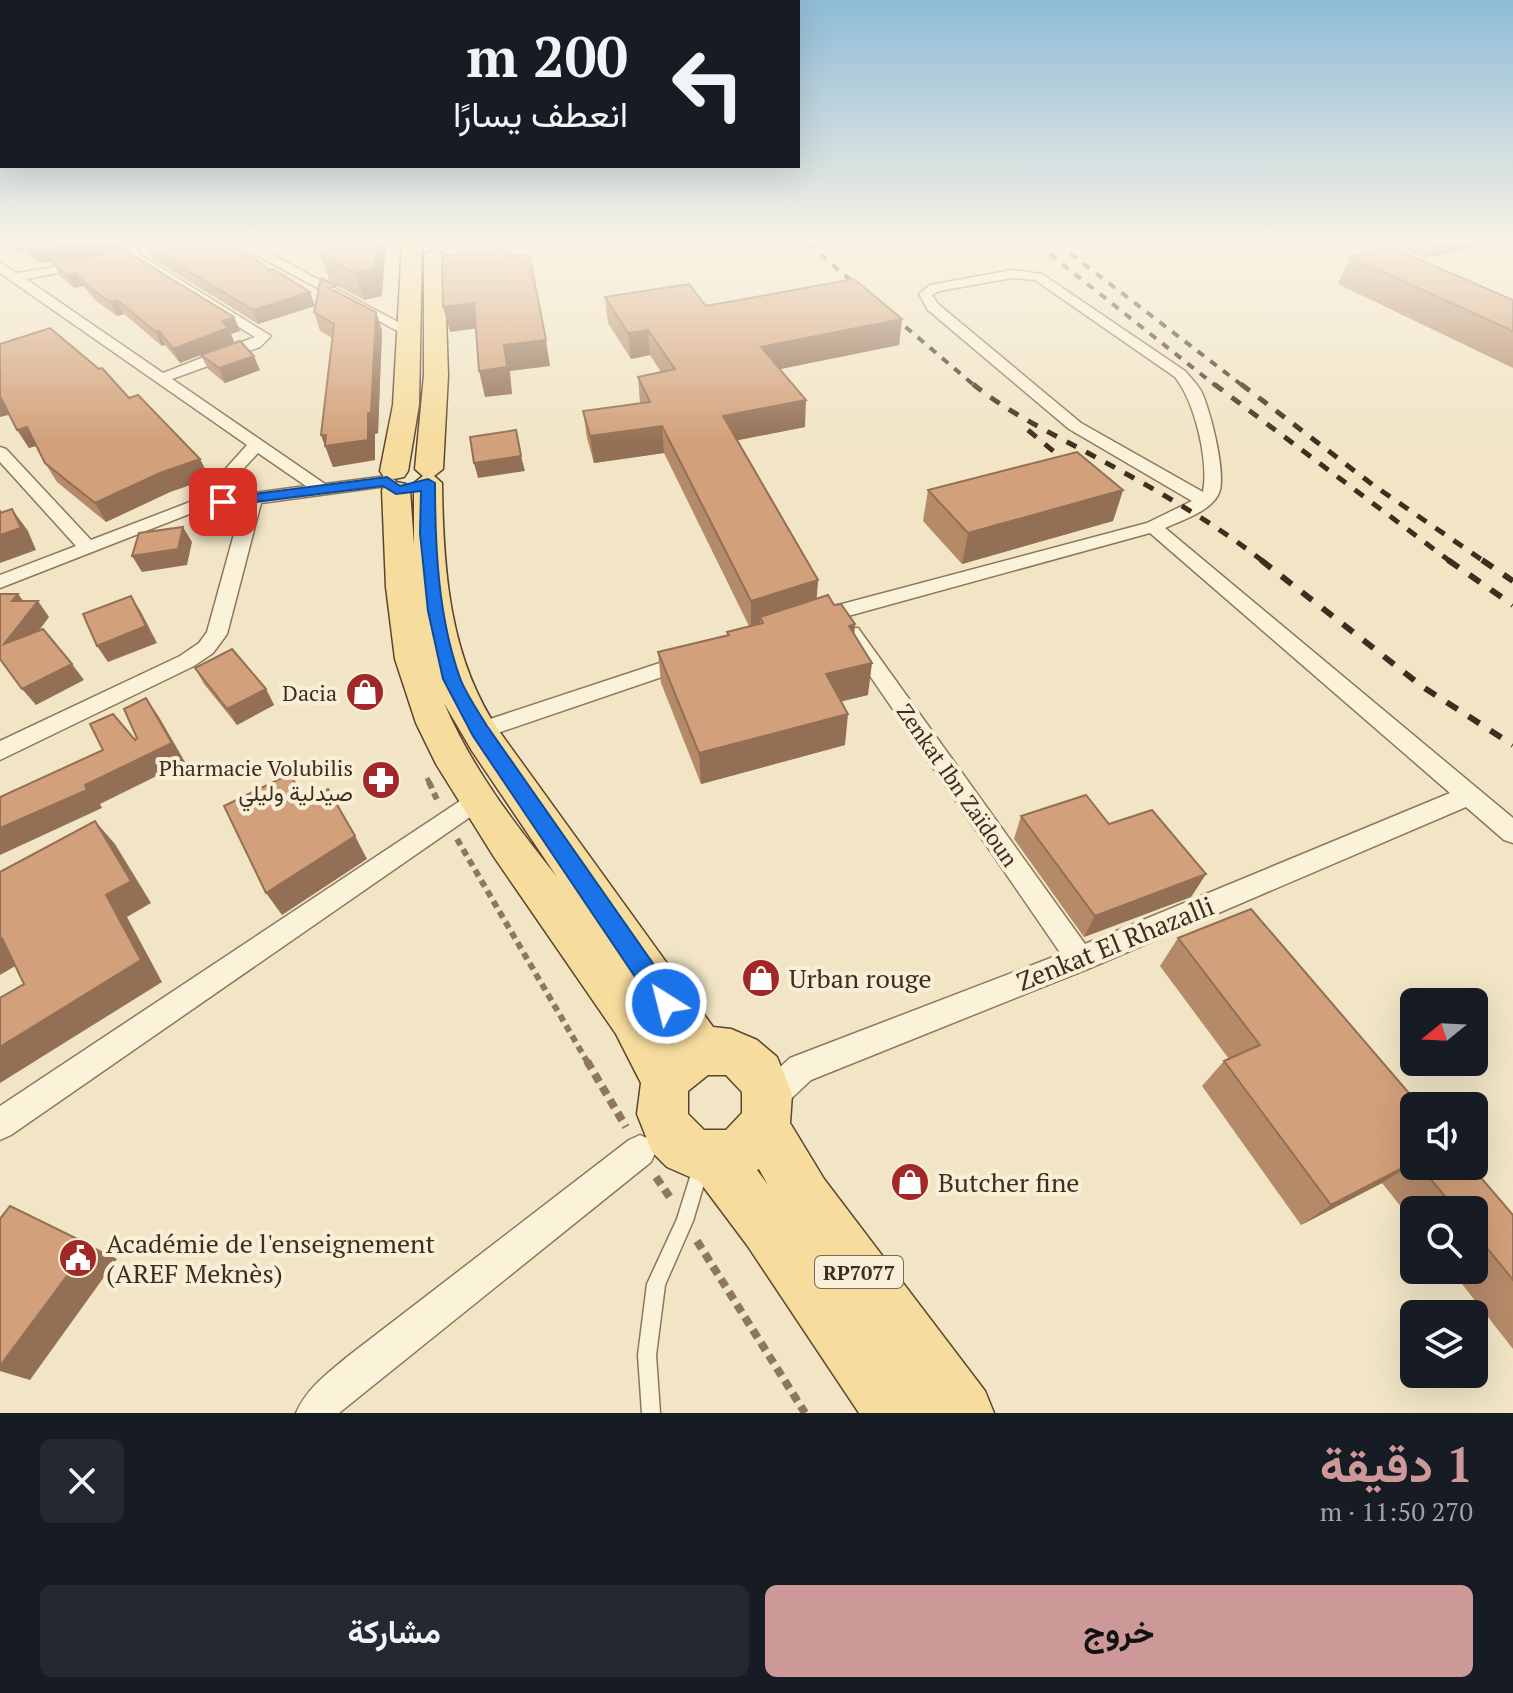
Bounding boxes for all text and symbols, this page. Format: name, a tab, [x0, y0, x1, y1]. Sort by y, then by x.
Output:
text: 200 m	[466, 19, 628, 93]
icon: left	[656, 32, 760, 136]
text: انعطف يسارًا	[453, 90, 628, 137]
pin	[189, 468, 257, 536]
icon: arrive	[201, 480, 245, 524]
shop icon: Dacia	[344, 671, 386, 713]
place label: Dacia	[282, 678, 337, 707]
street label: Zenkat Ibn Zaïdoun	[891, 698, 1025, 872]
place label: Pharmacie Volubilis صيدلية وليلي	[159, 753, 353, 812]
pharmacy icon: Pharmacie Volubilis صيدلية وليلي	[360, 759, 402, 801]
street label: Zenkat El Rhazalli	[1011, 888, 1219, 998]
shop icon: Urban rouge	[740, 957, 782, 999]
position arrow	[624, 961, 708, 1045]
place label: Urban rouge	[789, 961, 932, 995]
north arrow	[1400, 988, 1488, 1076]
map controls	[1400, 988, 1488, 1388]
button: sound	[1400, 1092, 1488, 1180]
shop icon: Butcher fine	[889, 1161, 931, 1203]
place label: Butcher fine	[938, 1165, 1079, 1199]
button: search	[1400, 1196, 1488, 1284]
place label: Académie de l'enseignement (AREF Meknès)	[106, 1226, 435, 1290]
public building icon: Académie de l'enseignement (AREF Meknès)	[57, 1237, 99, 1279]
road number: RP7077	[815, 1256, 903, 1288]
button: layers	[1400, 1300, 1488, 1388]
text: 1 دقيقة	[1320, 1432, 1473, 1496]
button: close	[40, 1439, 124, 1523]
text: 270 m · 11:50	[1320, 1494, 1473, 1528]
button: مشاركة	[40, 1585, 749, 1677]
button: خروج	[765, 1585, 1473, 1677]

